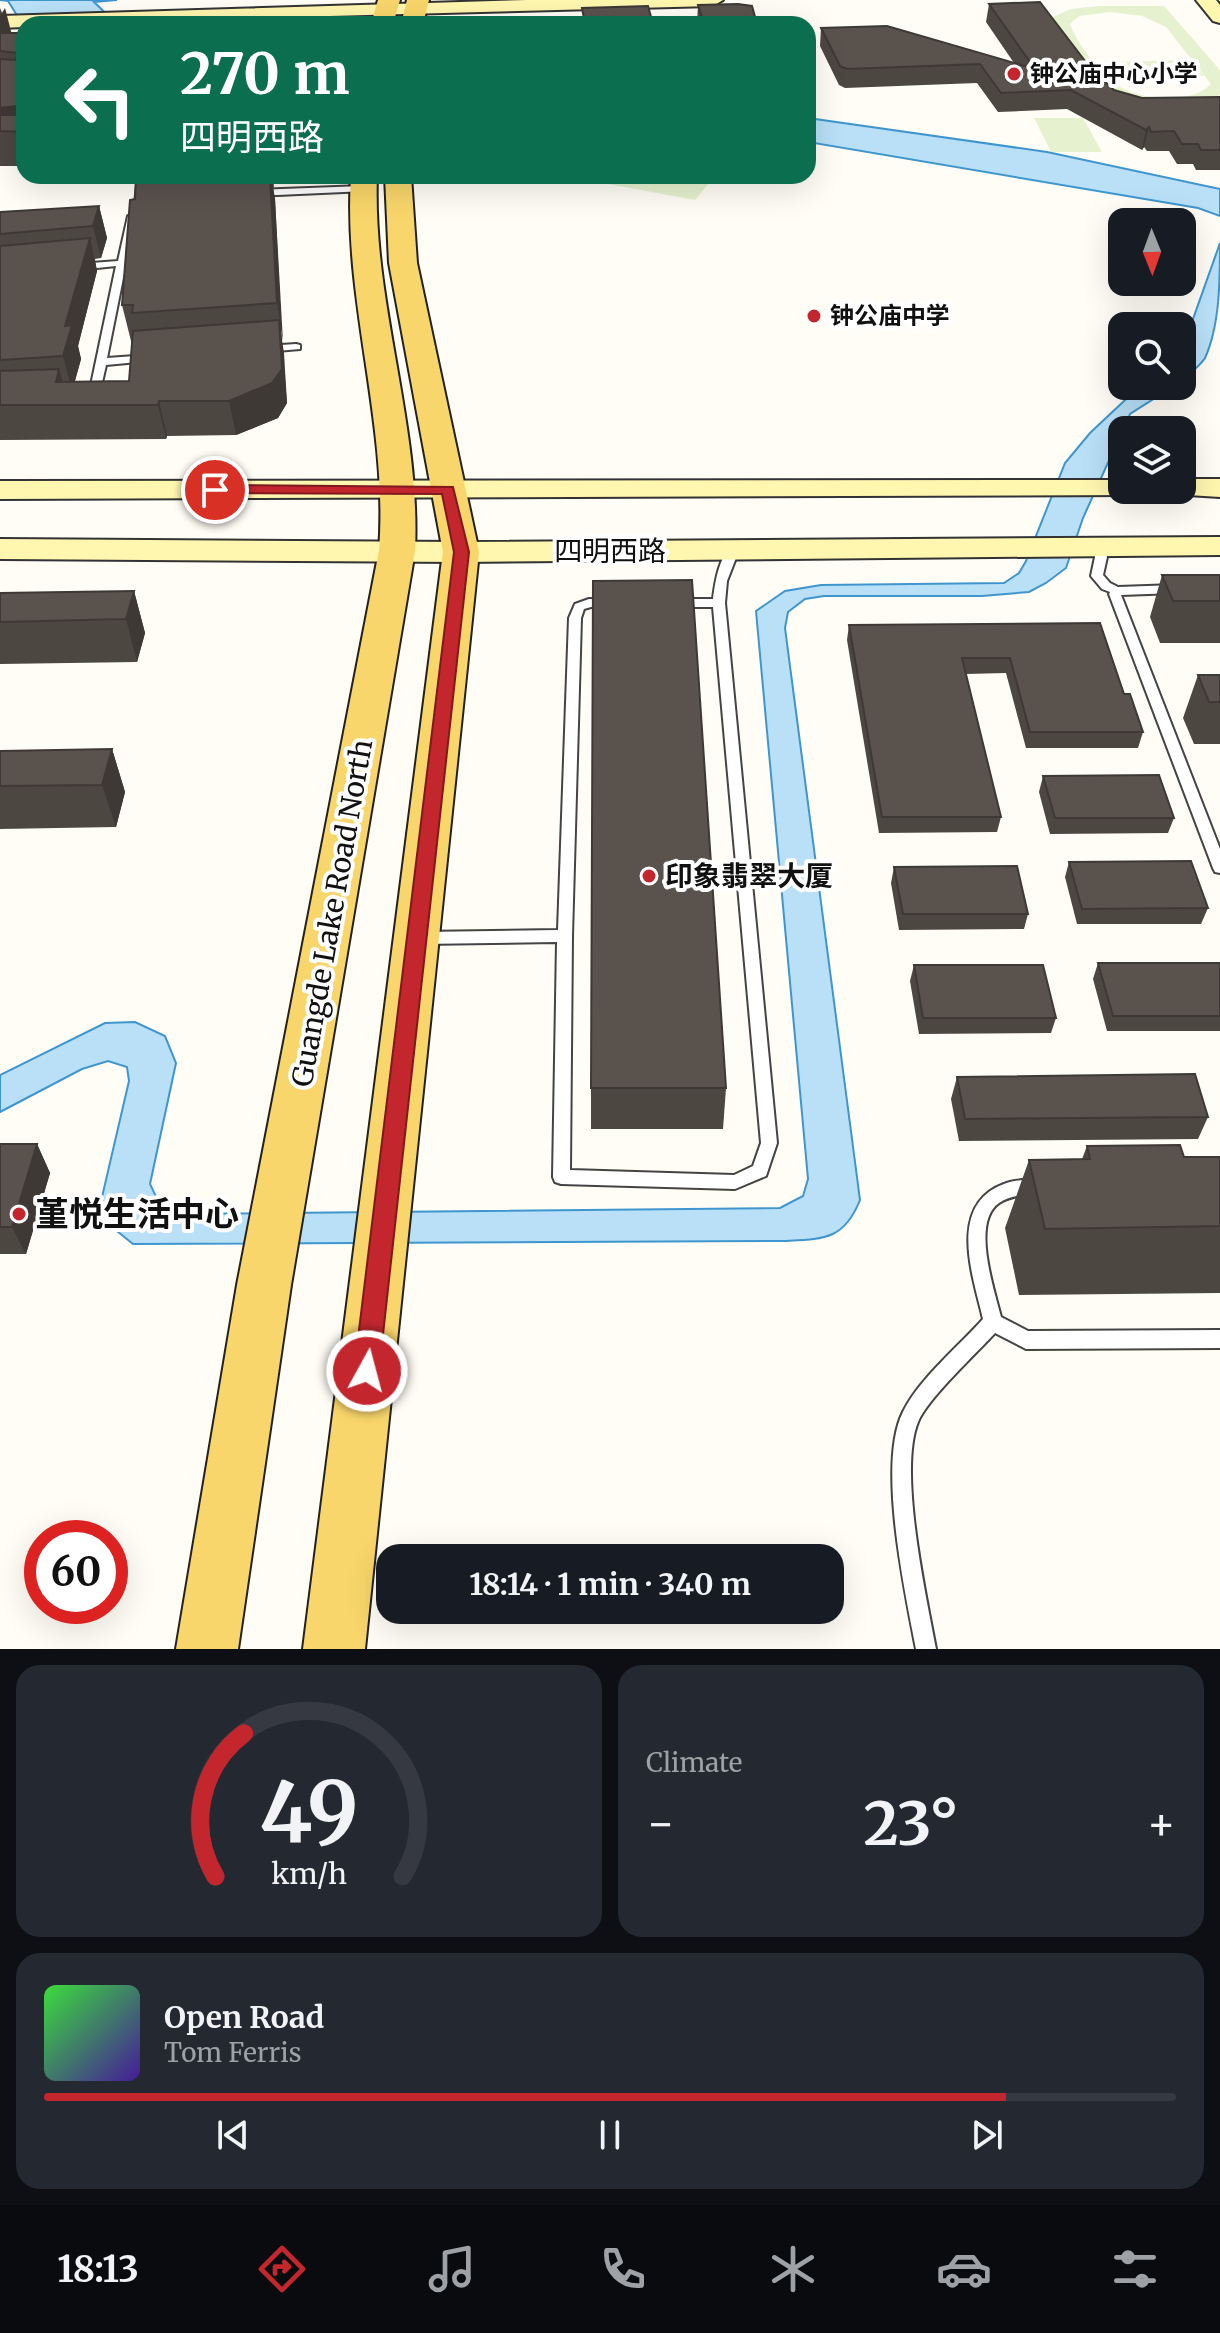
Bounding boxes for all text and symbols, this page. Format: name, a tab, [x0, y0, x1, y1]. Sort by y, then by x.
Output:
text: 270 m	[180, 39, 350, 109]
icon: left	[48, 48, 152, 152]
place label: 钟公庙中心小学	[1030, 58, 1198, 89]
marker: 钟公庙中心小学	[1005, 65, 1023, 83]
text: 四明西路	[180, 115, 324, 160]
north arrow	[1108, 208, 1196, 296]
map controls	[1108, 208, 1196, 504]
place label: 钟公庙中学	[830, 300, 950, 331]
marker: 钟公庙中学	[805, 307, 823, 325]
button: search	[1108, 312, 1196, 400]
button: layers	[1108, 416, 1196, 504]
pin	[181, 456, 249, 524]
icon: arrive	[193, 468, 237, 512]
street label: 四明西路	[554, 533, 666, 569]
street label: Guangde Lake Road North	[284, 737, 380, 1089]
place label: 印象翡翠大厦	[665, 858, 833, 894]
marker: 印象翡翠大厦	[640, 867, 658, 885]
place label: 堇悦生活中心	[35, 1193, 239, 1235]
marker: 堇悦生活中心	[10, 1205, 28, 1223]
position arrow	[325, 1329, 409, 1413]
speed limit sign: 60	[24, 1520, 128, 1624]
text: 18:14 · 1 min · 340 m	[469, 1565, 751, 1603]
text: Climate	[646, 1746, 742, 1779]
text: 49	[259, 1761, 359, 1866]
text: 23°	[863, 1786, 959, 1861]
text: −	[646, 1796, 675, 1851]
text: +	[1147, 1796, 1176, 1851]
text: km/h	[271, 1856, 347, 1892]
text: Open Road	[164, 1998, 324, 2036]
text: Tom Ferris	[164, 2036, 302, 2069]
icon: previous	[211, 2113, 255, 2157]
icon: pause	[588, 2113, 632, 2157]
icon: next	[965, 2113, 1009, 2157]
icon: directions	[254, 2241, 310, 2297]
icon: music	[424, 2241, 480, 2297]
icon: phone	[595, 2241, 651, 2297]
icon: climate	[765, 2241, 821, 2297]
icon: car	[936, 2241, 992, 2297]
icon: filters	[1107, 2241, 1163, 2297]
text: 18:13	[57, 2247, 139, 2292]

